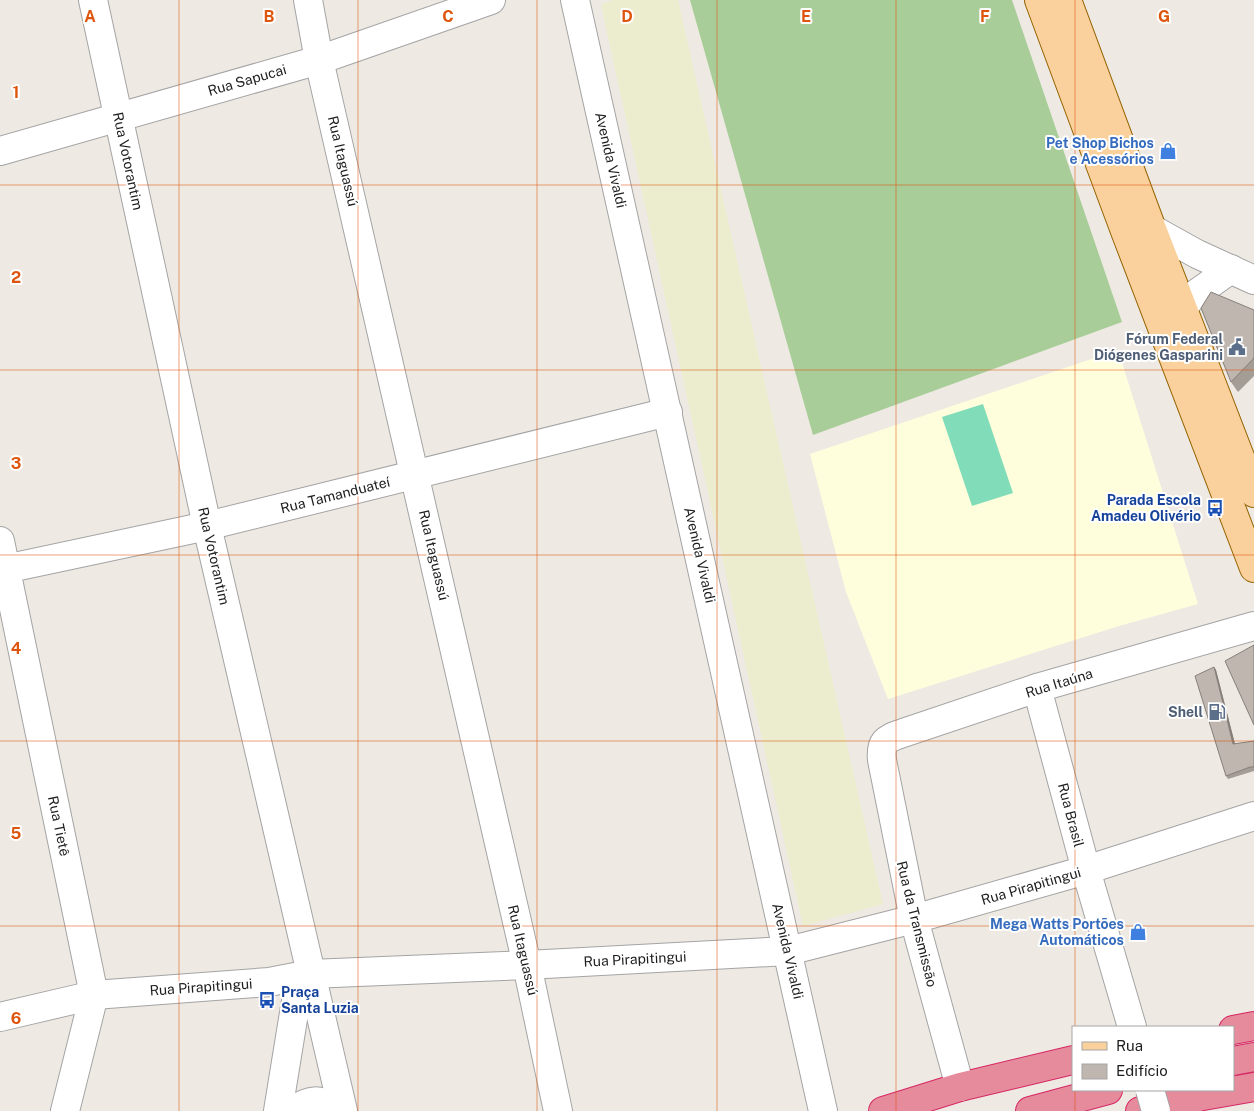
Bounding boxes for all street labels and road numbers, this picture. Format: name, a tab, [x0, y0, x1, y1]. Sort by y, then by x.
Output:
street label: Rua Sapucai	[206, 61, 288, 99]
street label: Avenida Vivaldi	[592, 110, 630, 210]
street label: Rua Votorantim	[110, 111, 146, 211]
street label: Rua Itaguassú	[325, 114, 361, 208]
street label: Rua Tamanduateí	[279, 474, 392, 516]
street label: Avenida Vivaldi	[681, 505, 719, 605]
street label: Rua Votorantim	[195, 506, 233, 606]
street label: Rua Itaguassú	[416, 508, 452, 602]
street label: Rua Itaúna	[1023, 665, 1095, 701]
street label: Rua Brasil	[1055, 781, 1087, 849]
street label: Rua Tietê	[45, 794, 73, 858]
street label: Rua da Transmissão	[894, 859, 940, 989]
street label: Rua Pirapitingui	[979, 864, 1083, 908]
street label: Avenida Vivaldi	[769, 901, 807, 1001]
street label: Rua Itaguassú	[505, 903, 541, 997]
street label: Rua Pirapitingui	[583, 948, 687, 970]
street label: Rua Pirapitingui	[149, 975, 253, 999]

